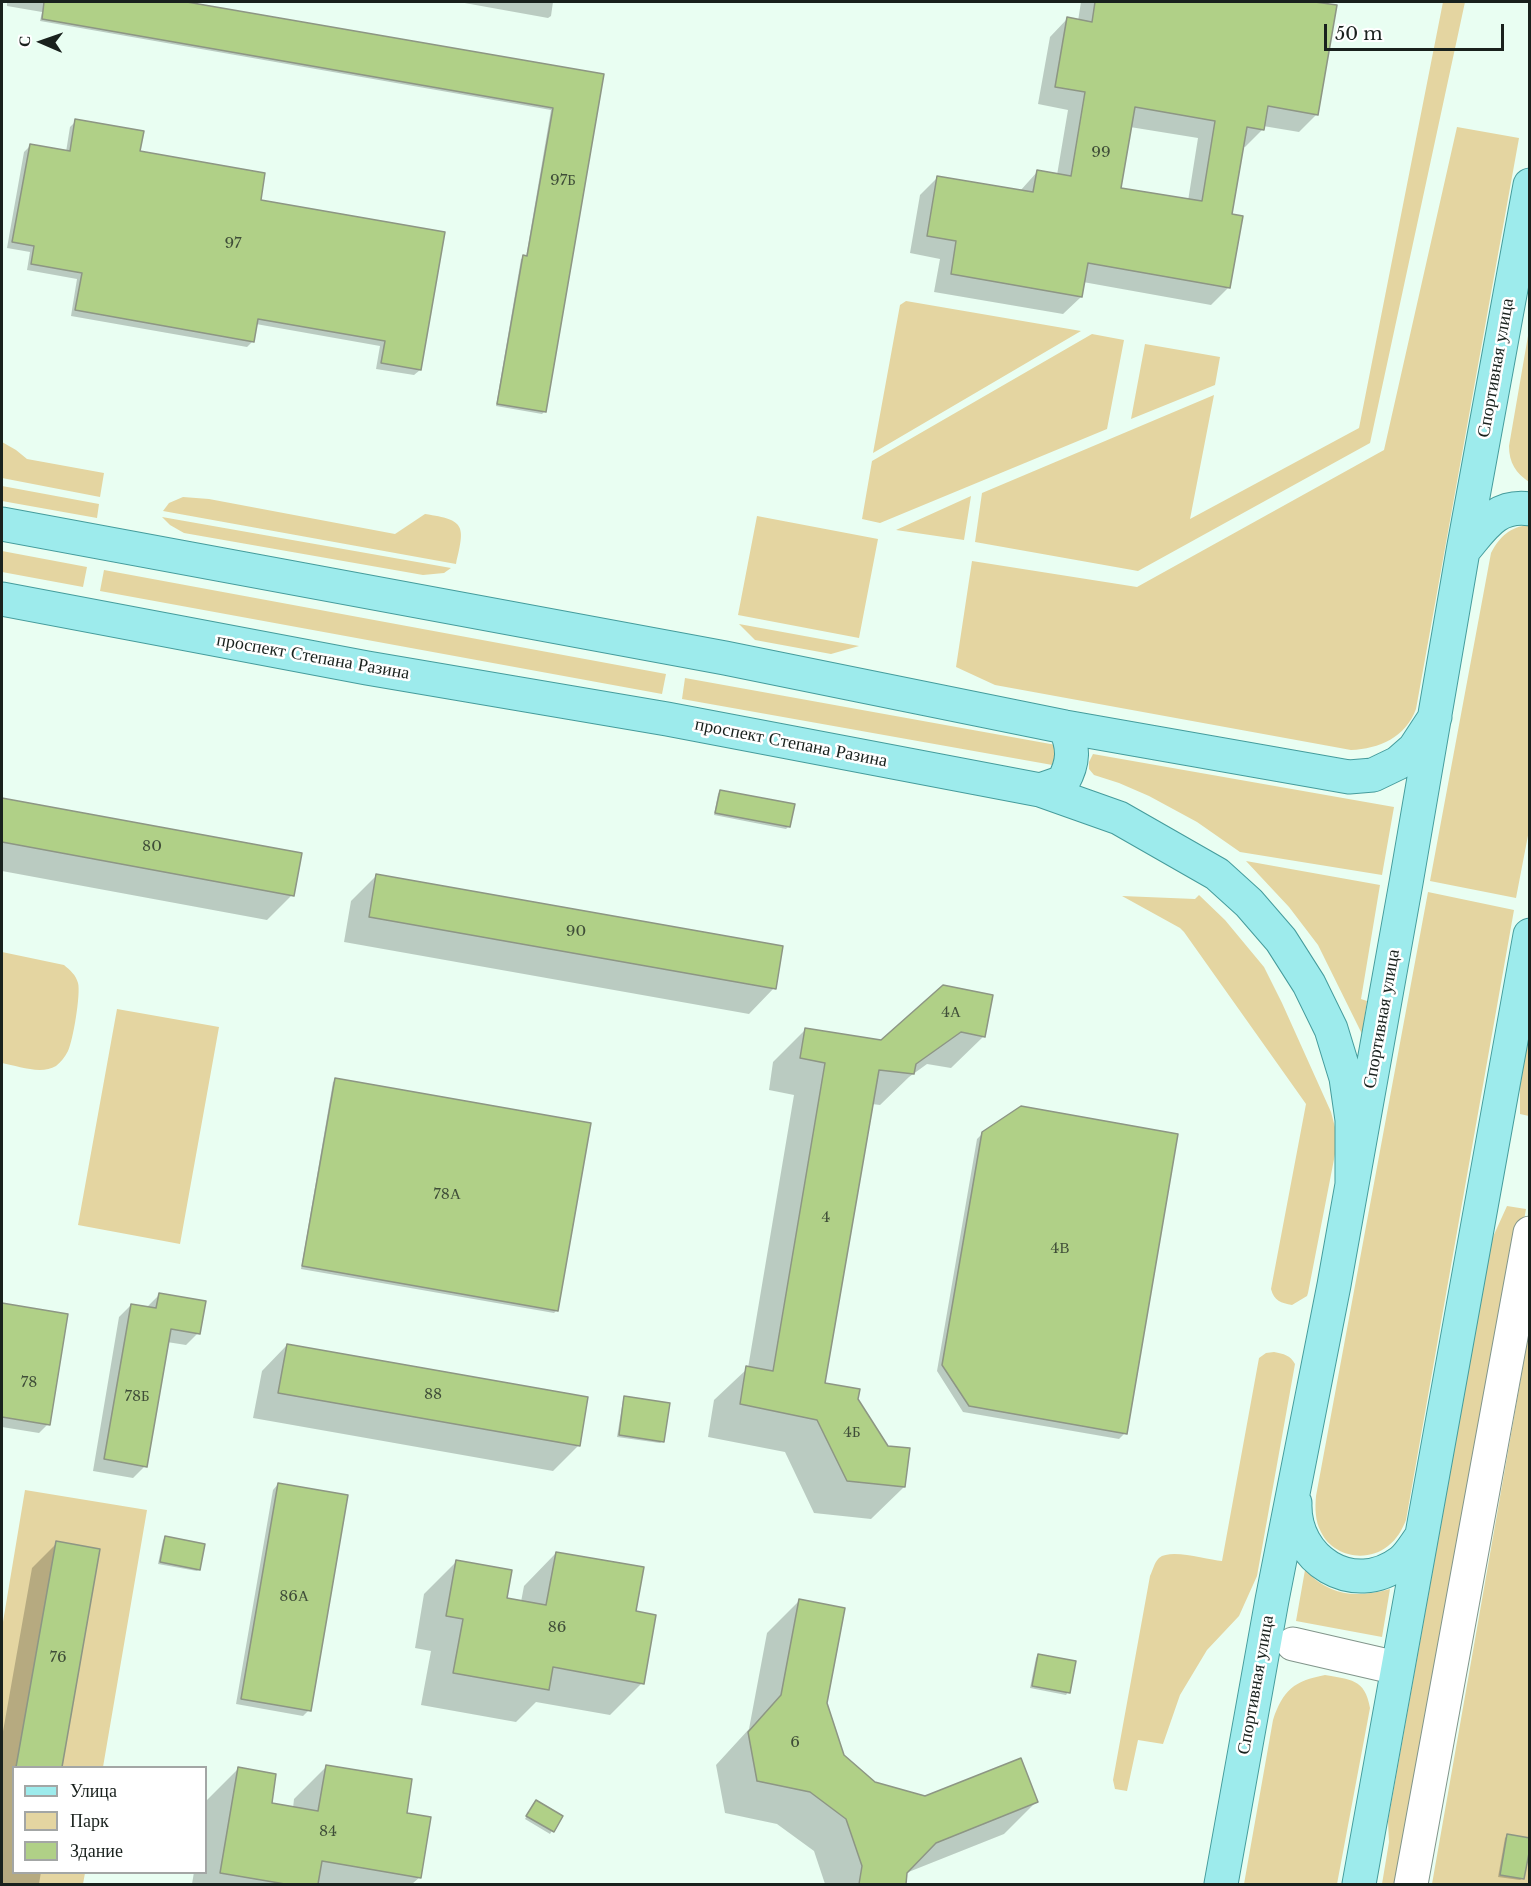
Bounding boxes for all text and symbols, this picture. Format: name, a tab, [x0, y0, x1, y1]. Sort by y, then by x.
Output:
north arrow	[12, 12, 72, 72]
scale bar	[1327, 12, 1507, 50]
text: 50 m	[1335, 23, 1383, 45]
text: С	[14, 35, 34, 47]
house number: 99	[1091, 144, 1111, 162]
house number: 97Б	[550, 172, 576, 190]
house number: 97	[224, 235, 242, 253]
street label: Спортивная улица	[1473, 297, 1519, 439]
street label: проспект Степана Разина	[215, 629, 411, 685]
street label: проспект Степана Разина	[693, 714, 889, 772]
house number: 80	[142, 838, 162, 856]
house number: 90	[566, 923, 586, 941]
street label: Спортивная улица	[1359, 948, 1405, 1090]
house number: 4А	[941, 1004, 961, 1022]
house number: 78А	[433, 1186, 461, 1204]
house number: 4	[822, 1209, 830, 1227]
house number: 4В	[1051, 1240, 1069, 1258]
house number: 78	[21, 1374, 37, 1392]
house number: 88	[424, 1386, 442, 1404]
house number: 78Б	[124, 1388, 150, 1406]
house number: 4Б	[843, 1424, 861, 1442]
house number: 86А	[279, 1588, 309, 1606]
street label: Спортивная улица	[1233, 1614, 1279, 1756]
house number: 86	[548, 1619, 566, 1637]
house number: 76	[49, 1649, 67, 1667]
house number: 6	[790, 1734, 800, 1752]
legend	[12, 1766, 207, 1874]
text: Улица	[70, 1780, 117, 1802]
text: Парк	[70, 1810, 109, 1832]
house number: 84	[319, 1823, 337, 1841]
text: Здание	[70, 1840, 123, 1862]

